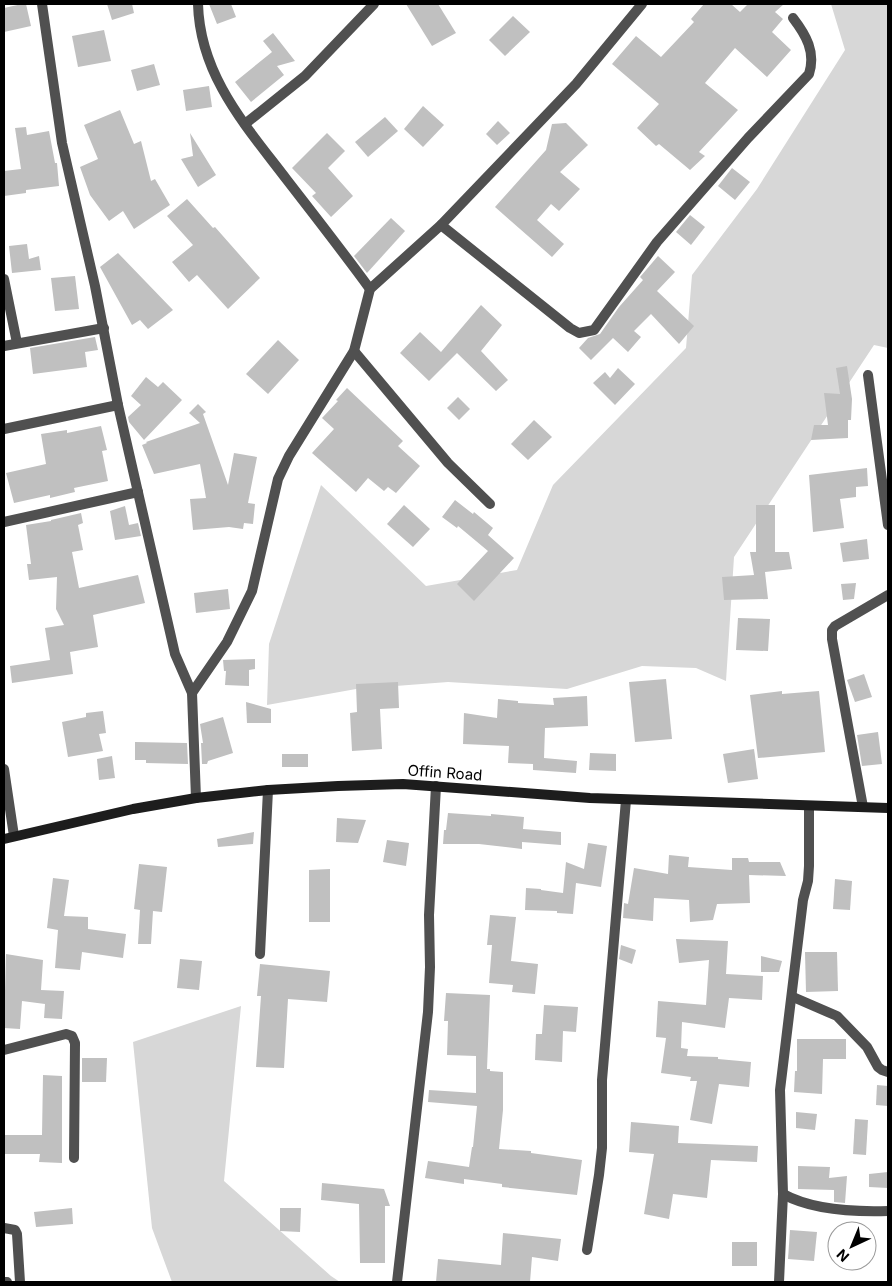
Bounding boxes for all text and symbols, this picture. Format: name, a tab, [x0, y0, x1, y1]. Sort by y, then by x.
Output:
street label: Offin Road	[407, 760, 483, 785]
north arrow	[827, 1221, 877, 1271]
text: N	[833, 1246, 852, 1266]

